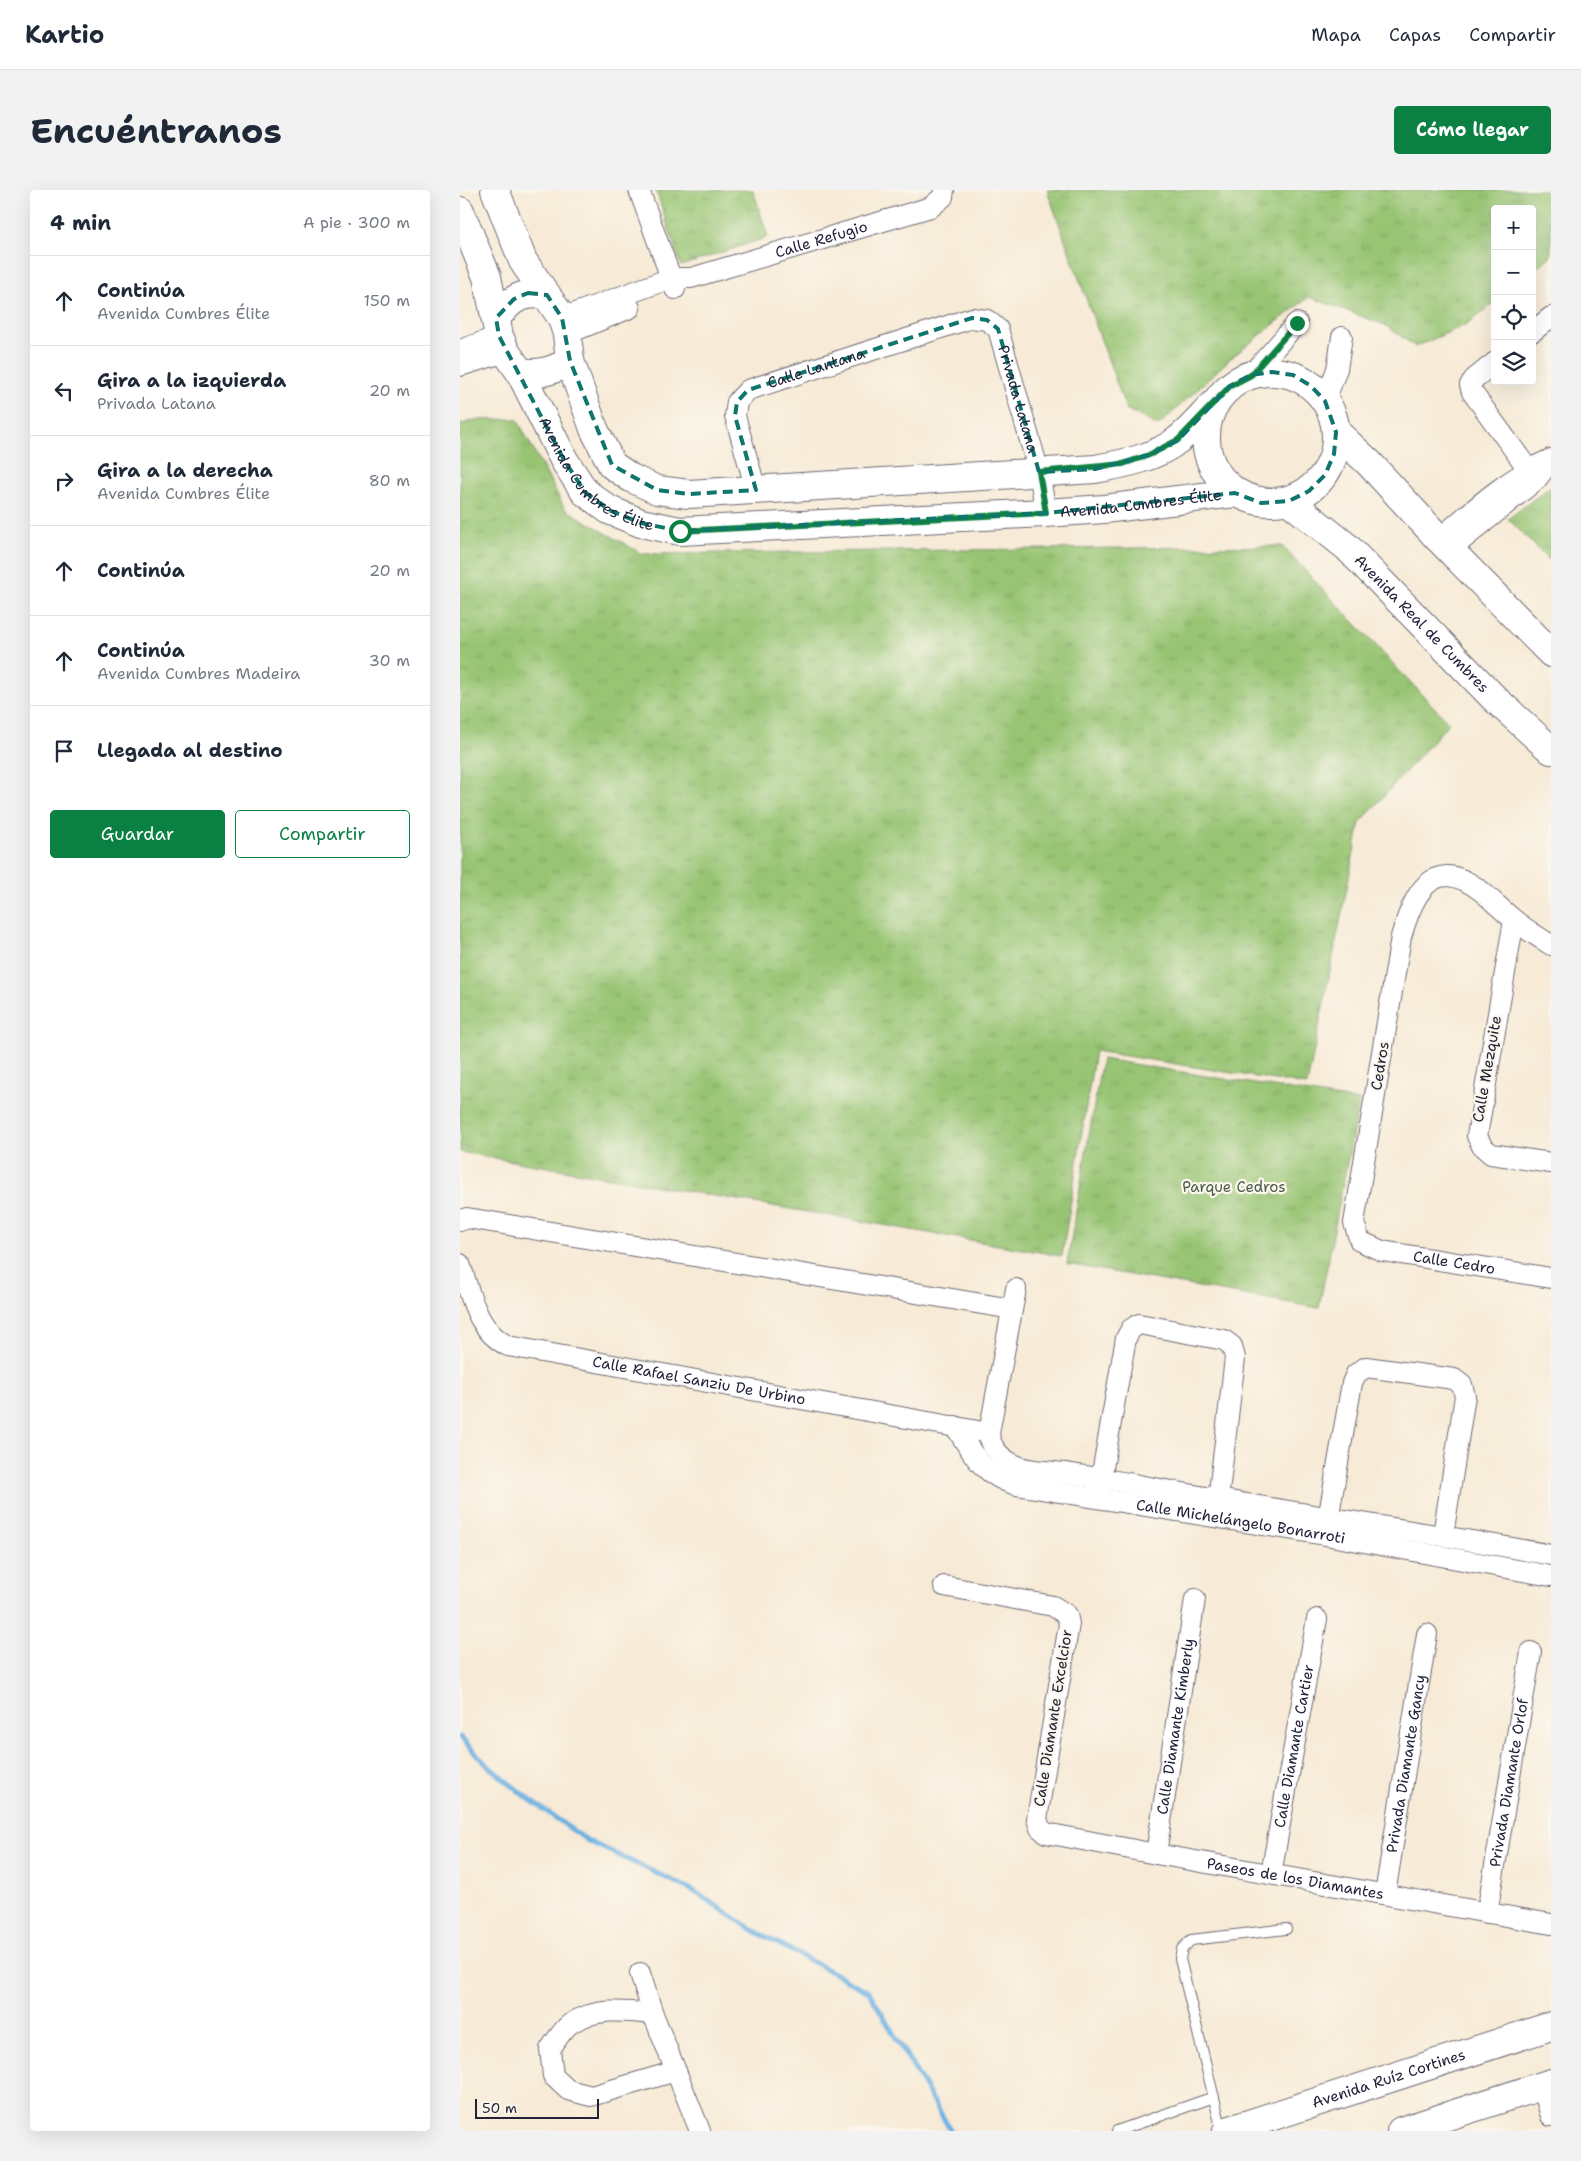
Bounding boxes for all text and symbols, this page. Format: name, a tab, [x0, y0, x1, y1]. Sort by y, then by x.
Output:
text: Kartio	[25, 19, 104, 51]
text: Mapa	[1311, 23, 1361, 47]
text: Capas	[1389, 23, 1441, 47]
text: Compartir	[1469, 23, 1556, 47]
button: Cómo llegar	[1394, 106, 1551, 154]
text: Encuéntranos	[30, 107, 282, 154]
map controls	[1491, 205, 1536, 385]
button: +	[1491, 205, 1536, 250]
text: 4 min	[50, 209, 111, 237]
text: A pie · 300 m	[303, 212, 410, 233]
street label: Calle Refugio	[773, 216, 870, 263]
button: −	[1491, 250, 1536, 295]
text: Continúa	[97, 278, 185, 303]
icon: ahead	[50, 287, 78, 315]
text: 150 m	[363, 290, 410, 311]
button: locate	[1491, 295, 1536, 340]
text: Avenida Cumbres Élite	[97, 303, 270, 324]
route end	[1286, 312, 1309, 335]
button: layers	[1491, 340, 1536, 385]
street label: Calle Lantana	[765, 343, 868, 393]
street label: Privada Latana	[993, 343, 1043, 456]
text: Gira a la izquierda	[97, 368, 286, 393]
icon: left	[50, 377, 78, 405]
text: 20 m	[369, 380, 410, 401]
text: Privada Latana	[97, 393, 216, 414]
street label: Avenida Cumbres Élite	[534, 413, 655, 535]
text: Gira a la derecha	[97, 458, 273, 483]
icon: right	[50, 467, 78, 495]
text: 80 m	[369, 470, 410, 491]
text: Avenida Cumbres Élite	[97, 483, 270, 504]
street label: Avenida Cumbres Élite	[1059, 485, 1223, 522]
route start	[669, 520, 692, 543]
street label: Avenida Real de Cumbres	[1350, 550, 1493, 697]
icon: ahead	[50, 557, 78, 585]
text: Continúa	[97, 558, 185, 583]
text: 20 m	[369, 560, 410, 581]
text: Continúa	[97, 638, 185, 663]
icon: ahead	[50, 647, 78, 675]
text: 30 m	[369, 650, 410, 671]
text: Avenida Cumbres Madeira	[97, 663, 300, 684]
icon: arrive	[50, 737, 78, 765]
text: Llegada al destino	[97, 738, 283, 763]
button: Guardar	[50, 810, 225, 858]
button: Compartir	[235, 810, 410, 858]
street label: Calle Mezquite	[1468, 1014, 1506, 1124]
street label: Cedros	[1366, 1040, 1394, 1092]
park label: Parque Cedros	[1182, 1177, 1286, 1197]
street label: Calle Cedro	[1412, 1246, 1497, 1279]
street label: Calle Rafael Sanziu De Urbino	[591, 1351, 807, 1410]
street label: Calle Michelángelo Bonarroti	[1135, 1495, 1347, 1548]
street label: Calle Diamante Excelcior	[1029, 1628, 1077, 1808]
street label: Calle Diamante Kimberly	[1152, 1637, 1199, 1816]
street label: Calle Diamante Cartier	[1270, 1663, 1319, 1829]
street label: Privada Diamante Gancy	[1382, 1673, 1430, 1854]
street label: Privada Diamante Orlof	[1485, 1696, 1533, 1869]
street label: Paseos de los Diamantes	[1205, 1853, 1385, 1904]
street label: Avenida Ruíz Cortines	[1309, 2044, 1468, 2113]
scale bar	[475, 2096, 599, 2119]
text: 50 m	[482, 2099, 517, 2117]

